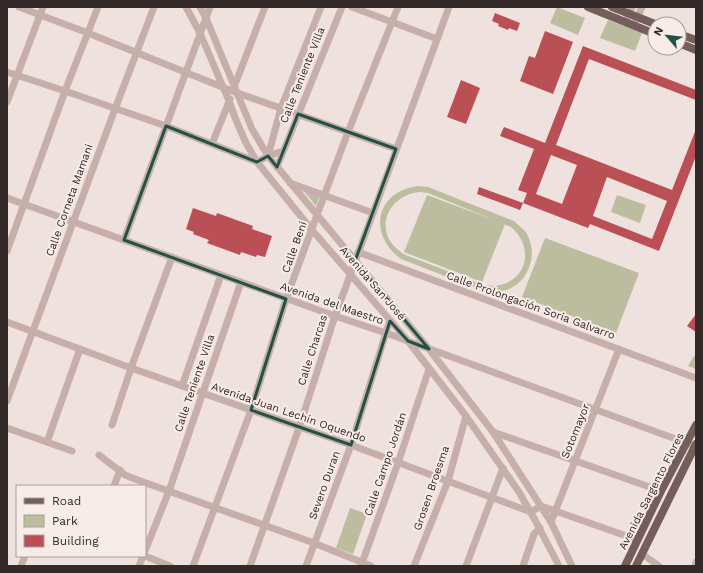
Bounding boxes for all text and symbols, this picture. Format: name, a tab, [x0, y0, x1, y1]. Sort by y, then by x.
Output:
north arrow	[647, 16, 687, 56]
street label: Calle Teniente Villa	[277, 25, 328, 125]
text: N	[651, 25, 666, 38]
street label: Calle Corneta Mamani	[43, 142, 96, 258]
street label: Calle Beni	[279, 220, 310, 275]
street label: Avenida San José	[337, 244, 408, 323]
street label: Calle Prolongación Soria Galvarro	[445, 269, 617, 342]
street label: Avenida del Maestro	[278, 280, 385, 327]
street label: Calle Charcas	[295, 313, 330, 387]
street label: Calle Teniente Villa	[172, 333, 217, 434]
street label: Avenida Juan Lechín Oquendo	[210, 380, 368, 445]
street label: Sotomayor	[559, 401, 593, 460]
street label: Calle Campo Jordán	[362, 411, 409, 518]
street label: Avenida Sargento Flores	[616, 430, 687, 552]
street label: Grosen Broesma	[411, 444, 452, 532]
street label: Severo Duran	[306, 449, 343, 521]
legend	[16, 485, 146, 557]
text: Road	[52, 494, 81, 508]
text: Park	[52, 514, 78, 528]
text: Building	[52, 534, 99, 548]

